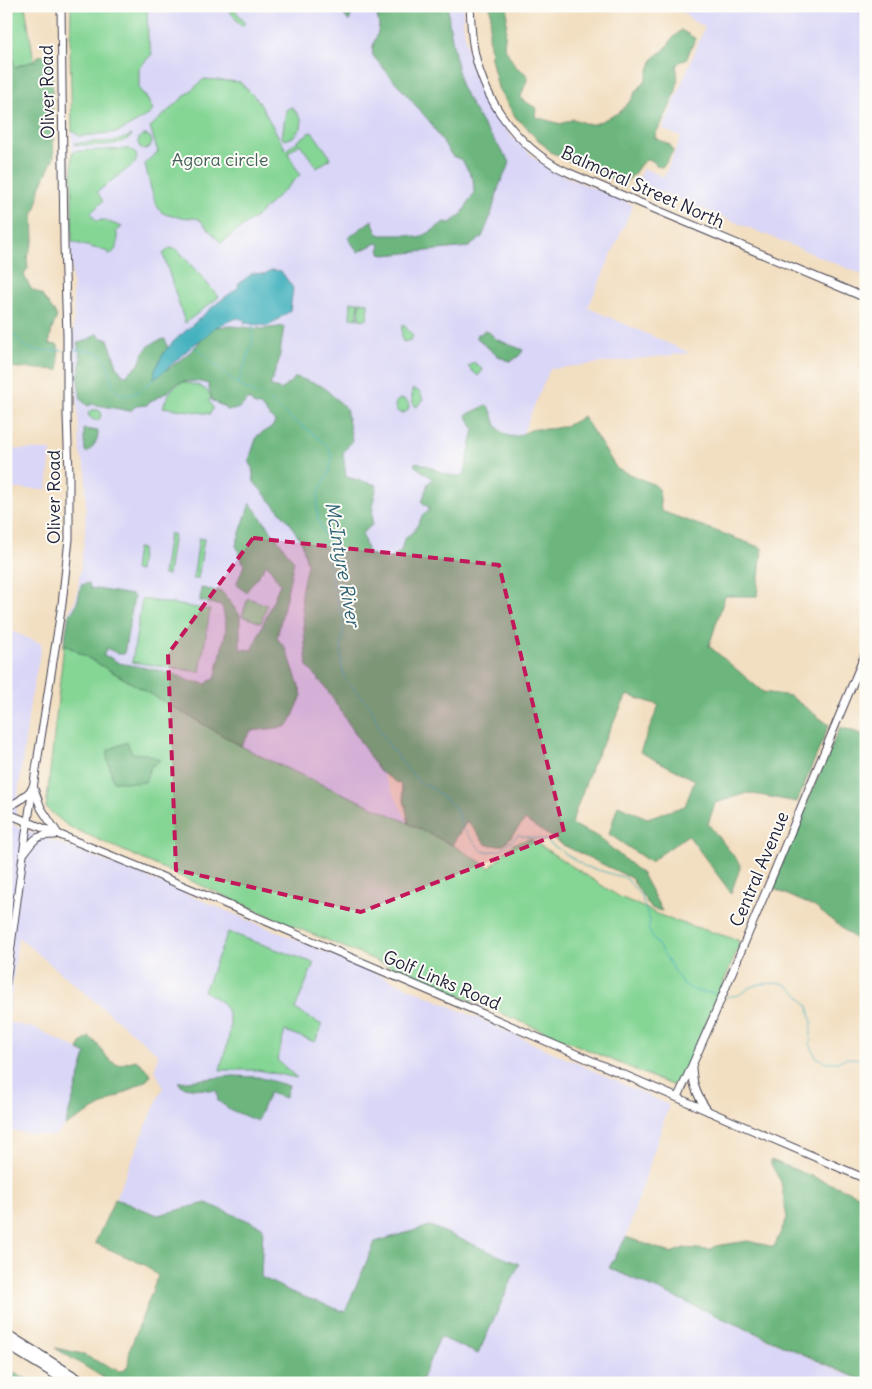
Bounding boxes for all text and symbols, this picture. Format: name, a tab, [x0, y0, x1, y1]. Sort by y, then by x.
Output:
street label: Oliver Road	[35, 44, 59, 139]
street label: Balmoral Street North	[558, 141, 728, 233]
park label: Agora circle	[172, 148, 268, 171]
street label: Oliver Road	[42, 449, 65, 544]
water label: McIntyre River	[320, 500, 366, 631]
street label: Central Avenue	[724, 808, 794, 930]
street label: Golf Links Road	[380, 945, 505, 1015]

